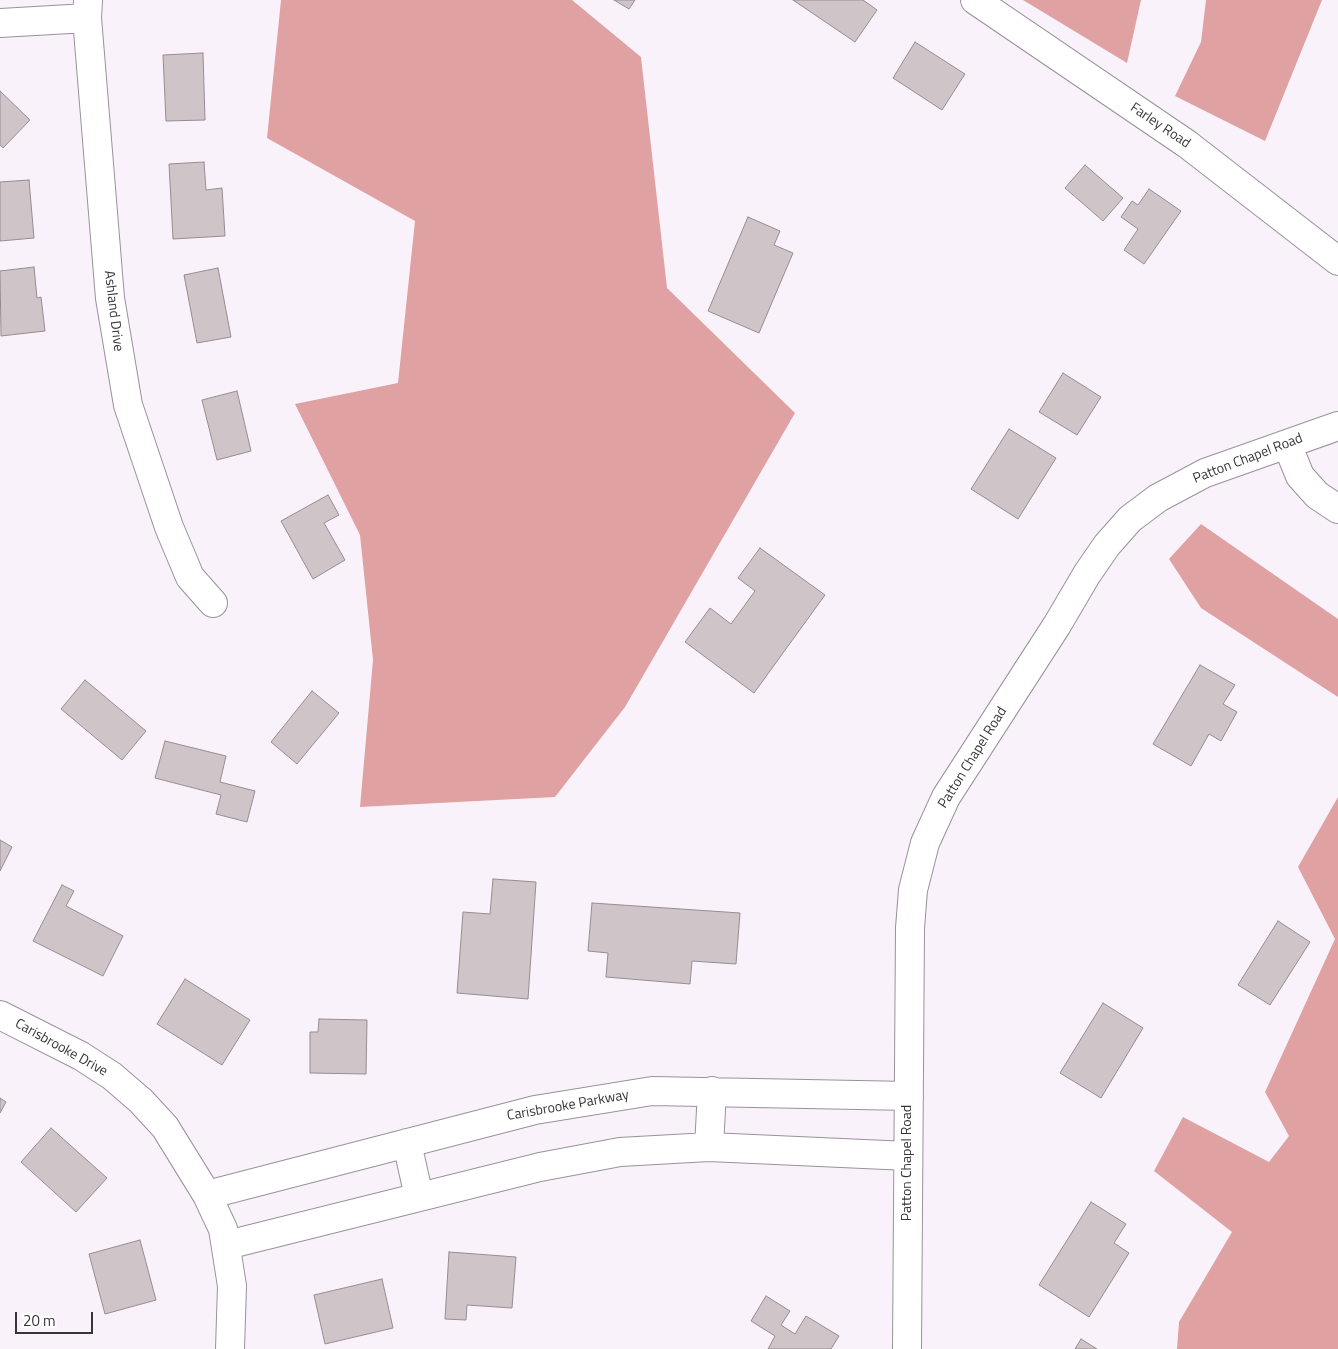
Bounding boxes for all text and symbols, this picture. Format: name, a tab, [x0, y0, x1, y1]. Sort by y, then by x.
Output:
street label: Farley Road	[1127, 100, 1193, 152]
street label: Ashland Drive	[100, 270, 126, 352]
street label: Patton Chapel Road	[1191, 430, 1305, 488]
street label: Patton Chapel Road	[935, 704, 1011, 812]
street label: Carisbrooke Drive	[12, 1016, 110, 1080]
street label: Carisbrooke Parkway	[506, 1087, 630, 1125]
street label: Patton Chapel Road	[900, 1105, 916, 1221]
scale bar	[18, 1302, 95, 1334]
text: 20 m	[23, 1309, 56, 1332]

